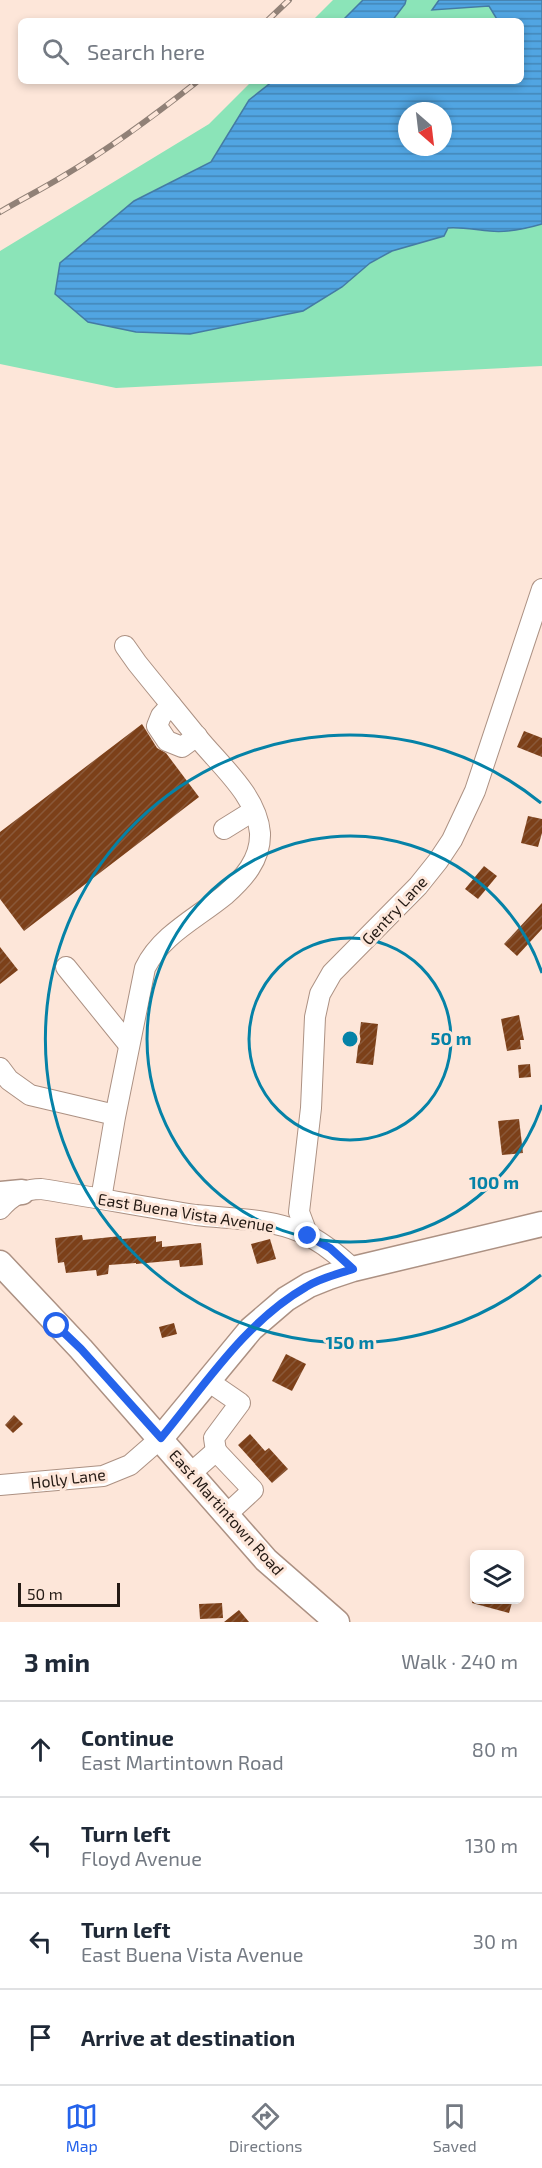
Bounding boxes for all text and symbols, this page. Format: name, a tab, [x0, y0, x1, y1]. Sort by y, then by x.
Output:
search box	[18, 18, 524, 84]
icon: search	[39, 35, 72, 68]
text: Search here	[87, 38, 205, 64]
north arrow	[398, 102, 452, 156]
street label: Gentry Lane	[357, 872, 431, 948]
text: 50 m	[430, 1027, 472, 1049]
centre of rings	[340, 1029, 360, 1049]
text: 100 m	[469, 1171, 519, 1193]
street label: East Buena Vista Avenue	[97, 1189, 275, 1235]
route end	[294, 1222, 320, 1248]
route start	[43, 1312, 69, 1338]
text: 150 m	[326, 1331, 374, 1353]
street label: East Martintown Road	[166, 1445, 288, 1579]
street label: Holly Lane	[29, 1464, 107, 1492]
map controls	[470, 1550, 524, 1604]
button: layers	[470, 1550, 524, 1604]
scale bar	[18, 1580, 120, 1608]
text: 50 m	[27, 1584, 63, 1603]
text: 3 min	[24, 1646, 90, 1677]
text: Walk · 240 m	[401, 1649, 518, 1673]
text: Continue	[81, 1724, 174, 1750]
icon: ahead	[24, 1733, 57, 1766]
text: 80 m	[472, 1737, 518, 1761]
text: East Martintown Road	[81, 1750, 284, 1774]
text: Turn left	[81, 1820, 170, 1846]
icon: left	[24, 1829, 57, 1862]
text: 130 m	[465, 1833, 518, 1857]
text: Floyd Avenue	[81, 1846, 202, 1870]
text: Turn left	[81, 1916, 170, 1942]
icon: left	[24, 1925, 57, 1958]
text: 30 m	[473, 1929, 518, 1953]
text: East Buena Vista Avenue	[81, 1942, 303, 1966]
icon: arrive	[24, 2021, 57, 2054]
text: Arrive at destination	[81, 2024, 295, 2050]
tab: Map	[65, 2100, 98, 2155]
tab: Directions	[229, 2100, 302, 2155]
tab: Saved	[433, 2100, 477, 2155]

